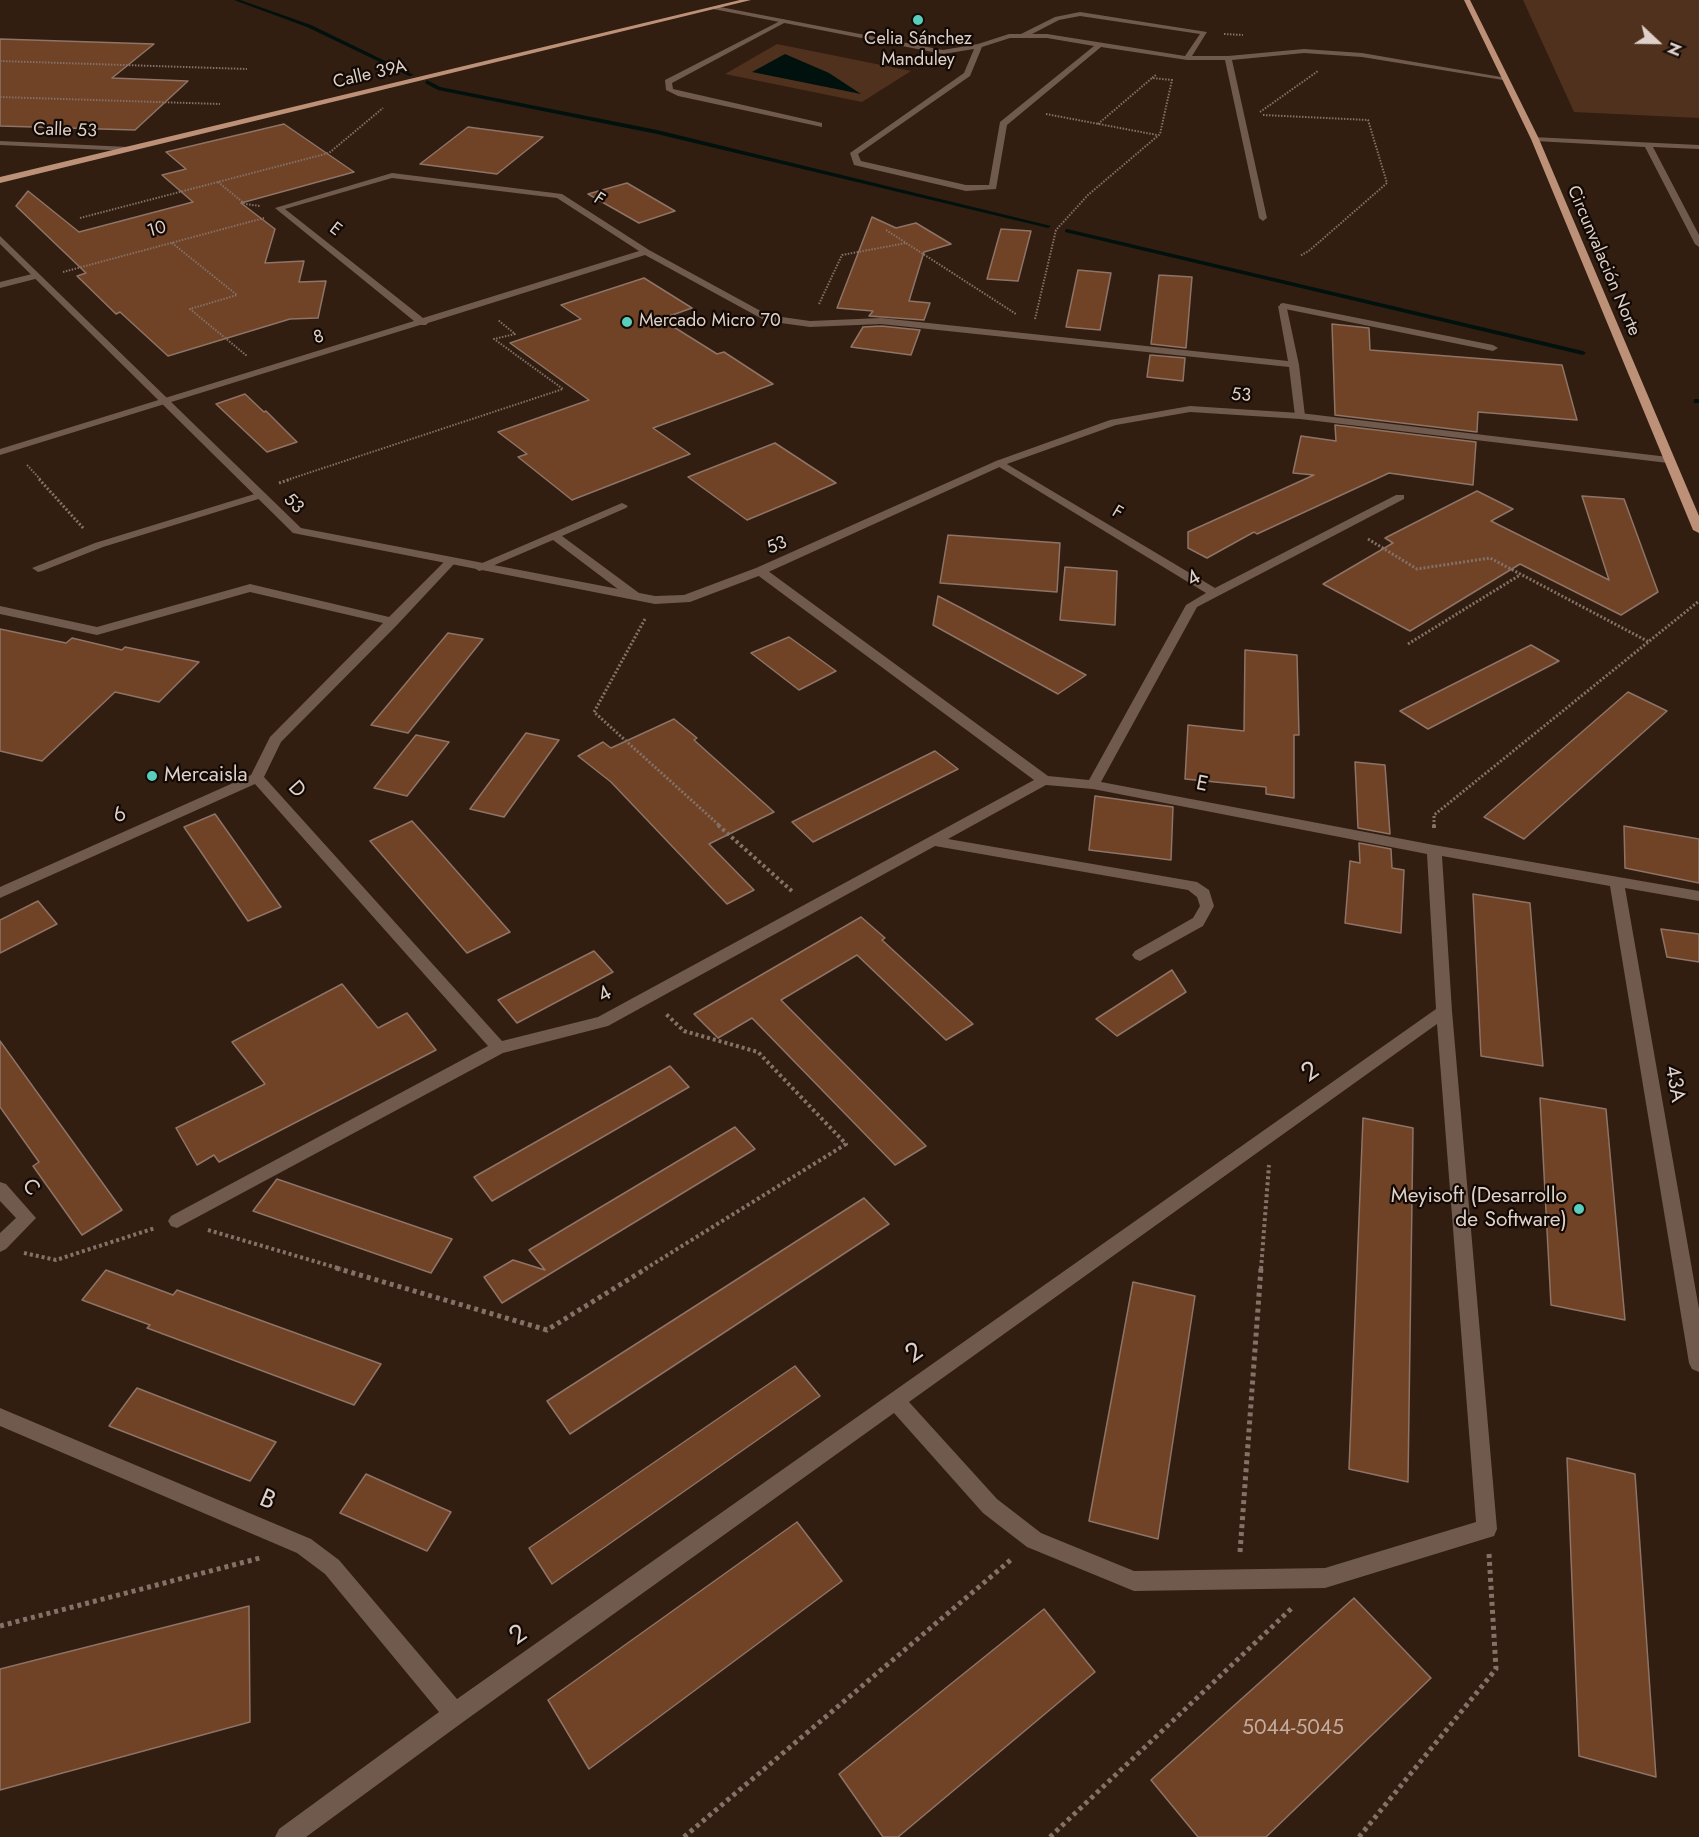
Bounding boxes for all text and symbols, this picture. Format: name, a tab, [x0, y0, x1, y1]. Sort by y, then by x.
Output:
north arrow	[1627, 12, 1687, 72]
marker: Celia Sánchez Manduley	[911, 13, 925, 27]
place label: Celia Sánchez Manduley	[864, 29, 972, 72]
text: N	[1661, 39, 1687, 59]
street label: Calle 39A	[331, 56, 409, 94]
street label: Calle 53	[33, 119, 97, 143]
street label: Circunvalación Norte	[1562, 183, 1644, 339]
street label: F	[589, 188, 609, 212]
street label: 10	[145, 217, 169, 243]
street label: E	[324, 218, 346, 242]
place label: Mercado Micro 70	[639, 311, 781, 333]
marker: Mercado Micro 70	[620, 315, 634, 329]
street label: 8	[311, 326, 327, 350]
street label: 53	[1230, 385, 1252, 407]
street label: 53	[278, 489, 308, 519]
street label: F	[1108, 501, 1126, 525]
street label: 53	[763, 532, 791, 560]
street label: 4	[1182, 565, 1206, 593]
place label: Mercaisla	[164, 763, 248, 789]
marker: Mercaisla	[145, 769, 159, 783]
street label: E	[1194, 772, 1210, 798]
street label: D	[282, 776, 310, 804]
street label: 6	[109, 802, 131, 830]
street label: 4	[594, 981, 616, 1009]
street label: 2	[1296, 1056, 1326, 1090]
street label: 43A	[1658, 1063, 1690, 1105]
street label: C	[16, 1174, 44, 1202]
place label: Meyisoft (Desarrollo de Software)	[1391, 1184, 1567, 1234]
marker: Meyisoft (Desarrollo de Software)	[1572, 1202, 1586, 1216]
street label: 2	[900, 1337, 930, 1371]
street label: B	[254, 1484, 280, 1518]
street label: 2	[504, 1619, 534, 1653]
house number: 5044-5045	[1242, 1716, 1344, 1742]

